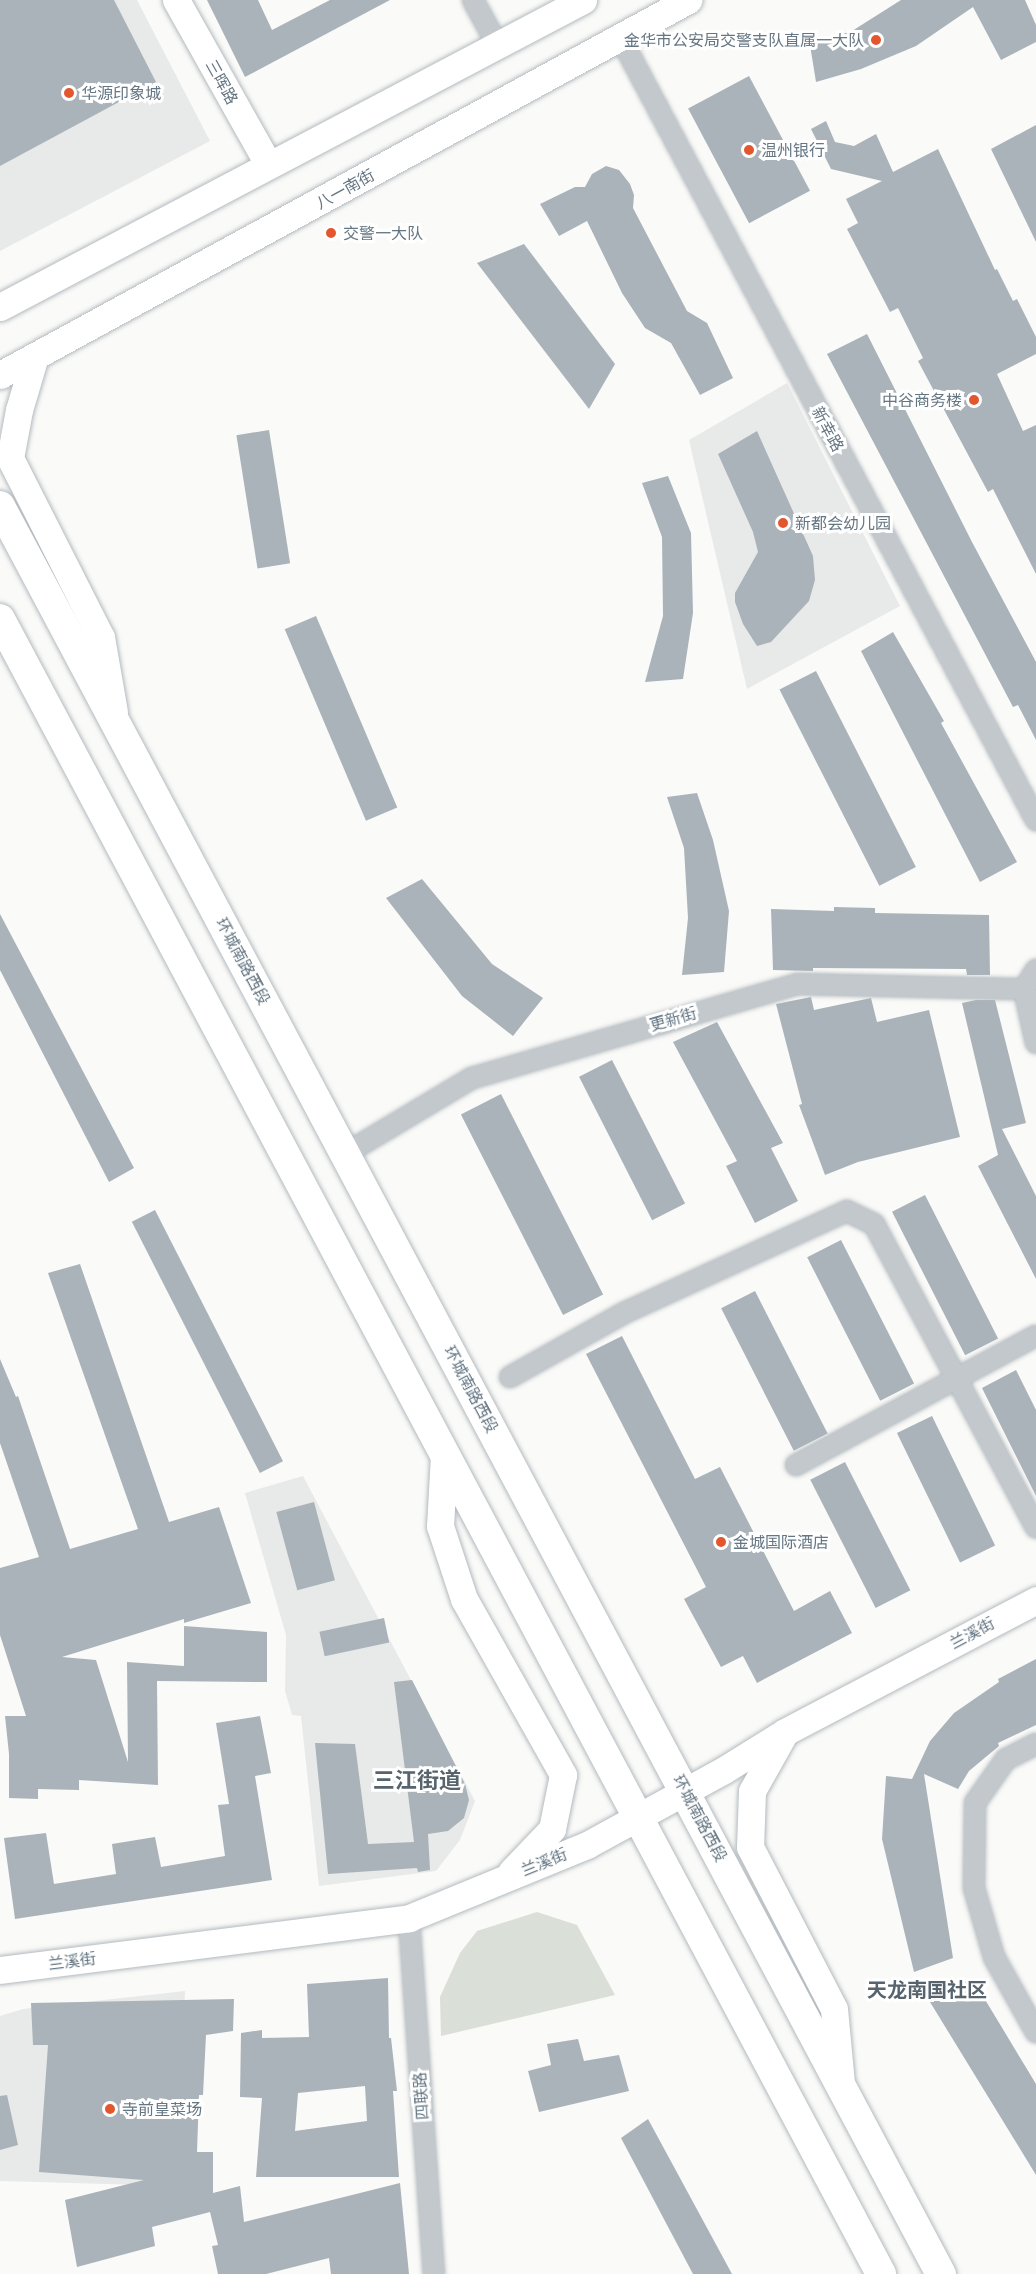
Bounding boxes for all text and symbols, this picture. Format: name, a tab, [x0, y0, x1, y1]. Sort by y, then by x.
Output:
place label: 金华市公安局交警支队直属一大队	[624, 30, 864, 50]
marker: 金华市公安局交警支队直属一大队	[869, 33, 883, 47]
street label: 三晖路	[202, 56, 242, 108]
place label: 华源印象城	[81, 83, 161, 103]
marker: 华源印象城	[62, 86, 76, 100]
place label: 温州银行	[761, 140, 825, 160]
marker: 温州银行	[742, 143, 756, 157]
street label: 八一南街	[312, 165, 378, 213]
place label: 交警一大队	[343, 223, 423, 243]
marker: 交警一大队	[324, 226, 338, 240]
place label: 中谷商务楼	[882, 390, 962, 410]
marker: 中谷商务楼	[967, 393, 981, 407]
street label: 新幸路	[808, 403, 848, 455]
place label: 新都会幼儿园	[795, 513, 891, 533]
marker: 新都会幼儿园	[776, 516, 790, 530]
street label: 环城南路西段	[212, 914, 274, 1008]
street label: 更新街	[647, 1003, 699, 1035]
street label: 环城南路西段	[440, 1342, 502, 1436]
place label: 金城国际酒店	[733, 1532, 829, 1552]
marker: 金城国际酒店	[714, 1535, 728, 1549]
street label: 兰溪街	[946, 1613, 998, 1653]
district label: 三江街道	[373, 1767, 461, 1793]
street label: 环城南路西段	[669, 1771, 731, 1865]
street label: 兰溪街	[518, 1844, 570, 1880]
street label: 兰溪街	[47, 1949, 97, 1973]
district label: 天龙南国社区	[867, 1977, 987, 2001]
street label: 四联路	[410, 2071, 432, 2121]
place label: 寺前皇菜场	[122, 2099, 202, 2119]
marker: 寺前皇菜场	[103, 2102, 117, 2116]

